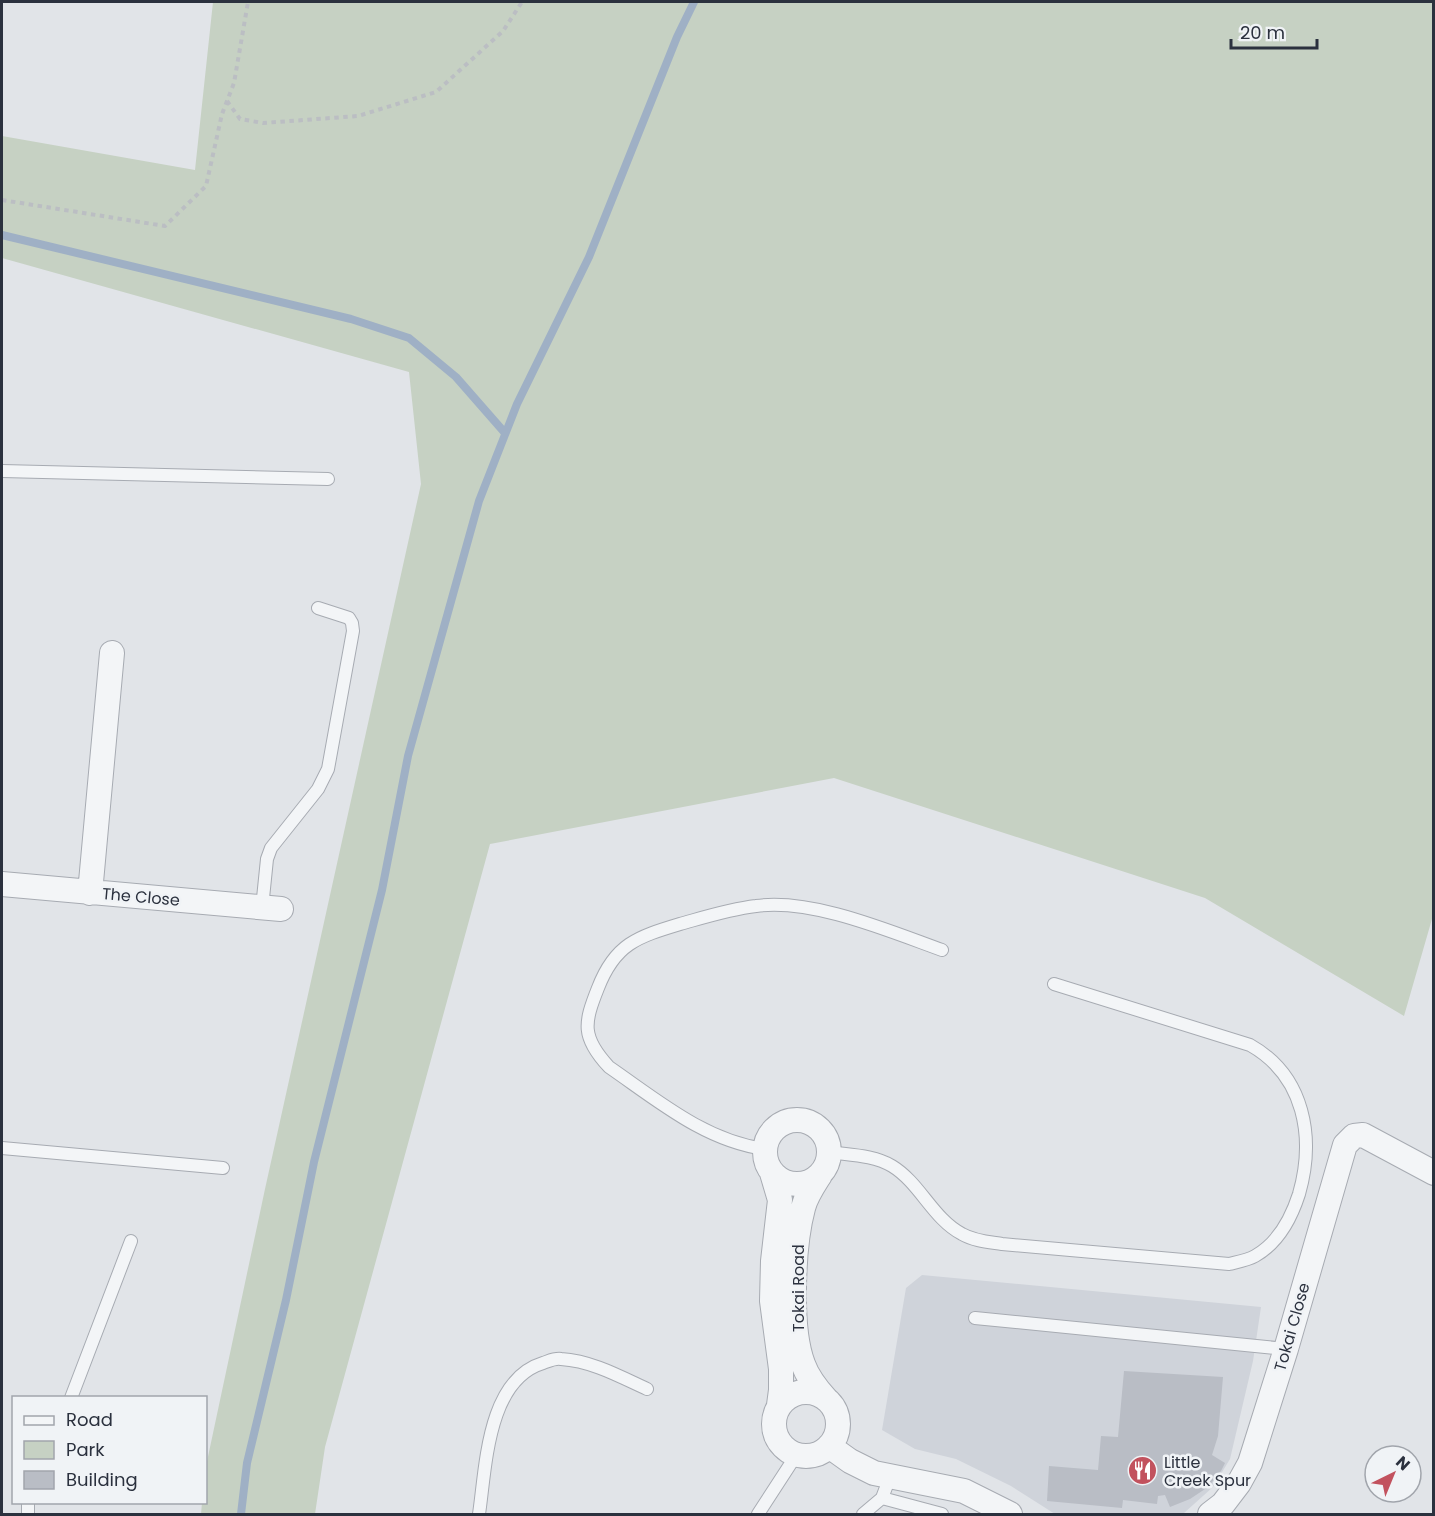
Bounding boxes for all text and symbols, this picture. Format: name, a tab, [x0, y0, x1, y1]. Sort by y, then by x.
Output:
scale bar	[1231, 12, 1316, 50]
text: 20 m	[1240, 20, 1285, 45]
street label: The Close	[101, 882, 181, 912]
street label: Tokai Road	[787, 1244, 810, 1332]
street label: Tokai Close	[1268, 1280, 1316, 1374]
legend	[12, 1396, 207, 1504]
text: Road	[66, 1407, 113, 1432]
text: Park	[66, 1437, 105, 1462]
north arrow	[1363, 1444, 1423, 1504]
place label: Little Creek Spur	[1164, 1451, 1251, 1492]
text: N	[1391, 1451, 1415, 1476]
restaurant icon: Little Creek Spur	[1127, 1455, 1159, 1487]
text: Building	[66, 1467, 138, 1492]

